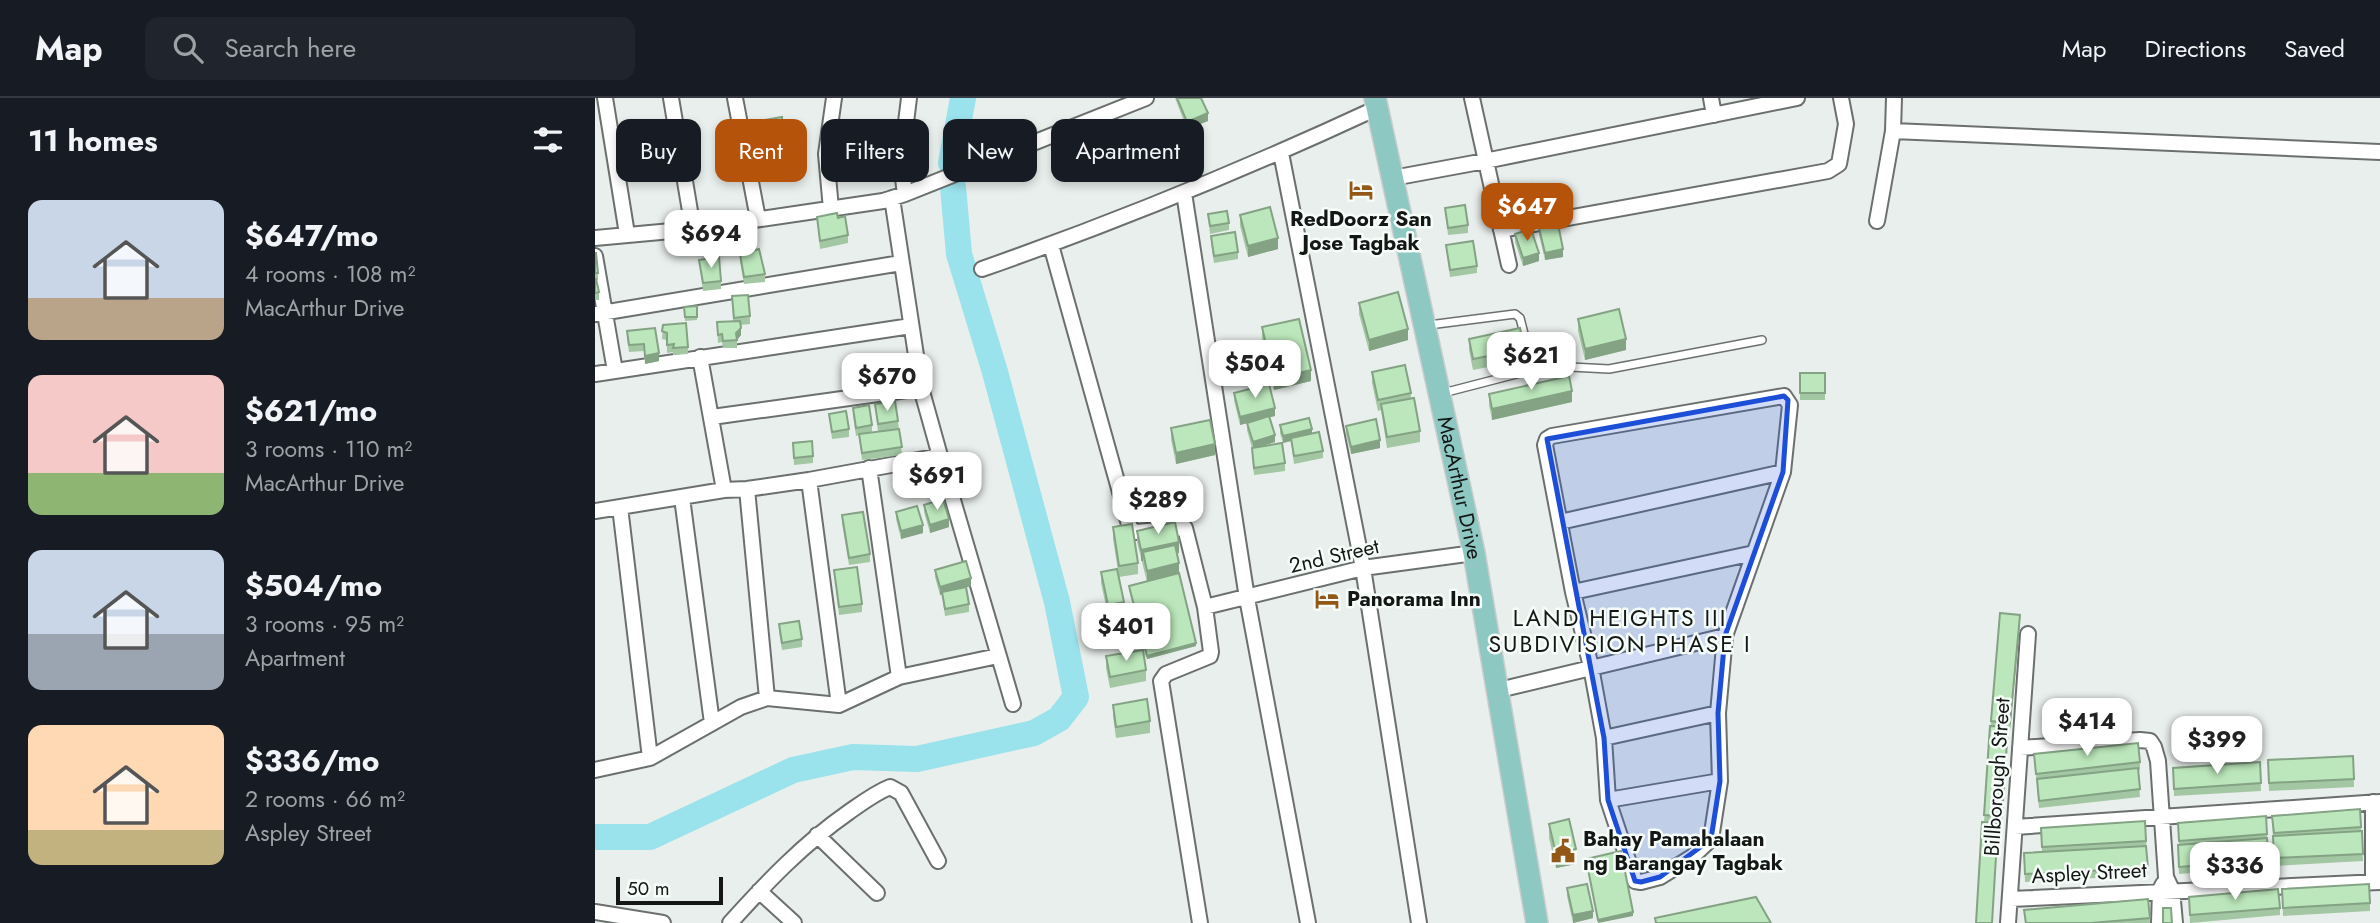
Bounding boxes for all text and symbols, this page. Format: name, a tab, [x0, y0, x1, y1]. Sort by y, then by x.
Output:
search box	[145, 17, 635, 80]
text: Map	[35, 25, 103, 72]
icon: search	[169, 29, 207, 67]
text: Search here	[225, 29, 356, 67]
text: Map	[2062, 31, 2107, 66]
text: Directions	[2145, 31, 2246, 66]
text: Saved	[2284, 31, 2345, 66]
text: 11 homes	[28, 119, 158, 162]
chip: Buy	[616, 119, 701, 182]
chip: Rent	[715, 119, 807, 182]
chip: Filters	[821, 119, 929, 182]
chip: New	[943, 119, 1037, 182]
chip: Apartment	[1051, 119, 1204, 182]
icon: filters	[529, 121, 567, 159]
hotel icon: RedDoorz San Jose Tagbak	[1347, 176, 1375, 204]
pin: $647	[1486, 184, 1568, 243]
text: $647	[1497, 189, 1557, 223]
place label: RedDoorz San Jose Tagbak	[1290, 204, 1432, 258]
pin: $694	[670, 211, 752, 270]
text: $647/mo	[245, 214, 378, 257]
text: $694	[680, 216, 742, 250]
icon: home	[84, 228, 168, 312]
text: 4 rooms · 108 m²	[245, 257, 415, 291]
text: MacArthur Drive	[245, 291, 404, 325]
pin: $621	[1490, 332, 1572, 392]
text: $621	[1503, 338, 1559, 372]
pin: $504	[1214, 341, 1296, 400]
text: $504	[1225, 346, 1285, 380]
pin: $670	[846, 354, 928, 413]
text: $670	[858, 359, 916, 393]
text: $621/mo	[245, 389, 377, 432]
icon: home	[84, 403, 168, 487]
street label: MacArthur Drive	[1430, 414, 1490, 562]
text: 3 rooms · 110 m²	[245, 432, 412, 466]
pin: $691	[896, 452, 978, 512]
text: $691	[909, 458, 965, 492]
text: MacArthur Drive	[245, 466, 404, 500]
pin: $289	[1117, 476, 1199, 536]
text: $289	[1128, 482, 1188, 516]
street label: 2nd Street	[1286, 531, 1382, 581]
text: $504/mo	[245, 564, 382, 607]
icon: home	[84, 578, 168, 662]
place label: Panorama Inn	[1347, 584, 1481, 614]
hotel icon: Panorama Inn	[1313, 585, 1341, 613]
district label: LAND HEIGHTS III SUBDIVISION PHASE I	[1488, 601, 1752, 661]
pin: $401	[1085, 603, 1167, 663]
text: 3 rooms · 95 m²	[245, 607, 404, 641]
text: $401	[1097, 609, 1155, 643]
text: Apartment	[245, 641, 345, 675]
street label: Billborough Street	[1976, 697, 2018, 857]
pin: $414	[2046, 698, 2128, 758]
text: $414	[2058, 704, 2116, 738]
pin: $399	[2176, 716, 2258, 776]
text: $399	[2187, 722, 2247, 756]
text: $336/mo	[245, 739, 379, 782]
icon: home	[84, 753, 168, 837]
text: 2 rooms · 66 m²	[245, 782, 405, 816]
text: Aspley Street	[245, 816, 371, 850]
place label: Bahay Pamahalaan ng Barangay Tagbak	[1583, 824, 1783, 878]
public building icon: Bahay Pamahalaan ng Barangay Tagbak	[1549, 837, 1577, 865]
pin: $336	[2194, 842, 2276, 902]
text: $336	[2206, 848, 2264, 882]
street label: Aspley Street	[2031, 855, 2147, 891]
scale bar	[616, 874, 723, 906]
text: 50 m	[627, 875, 670, 902]

